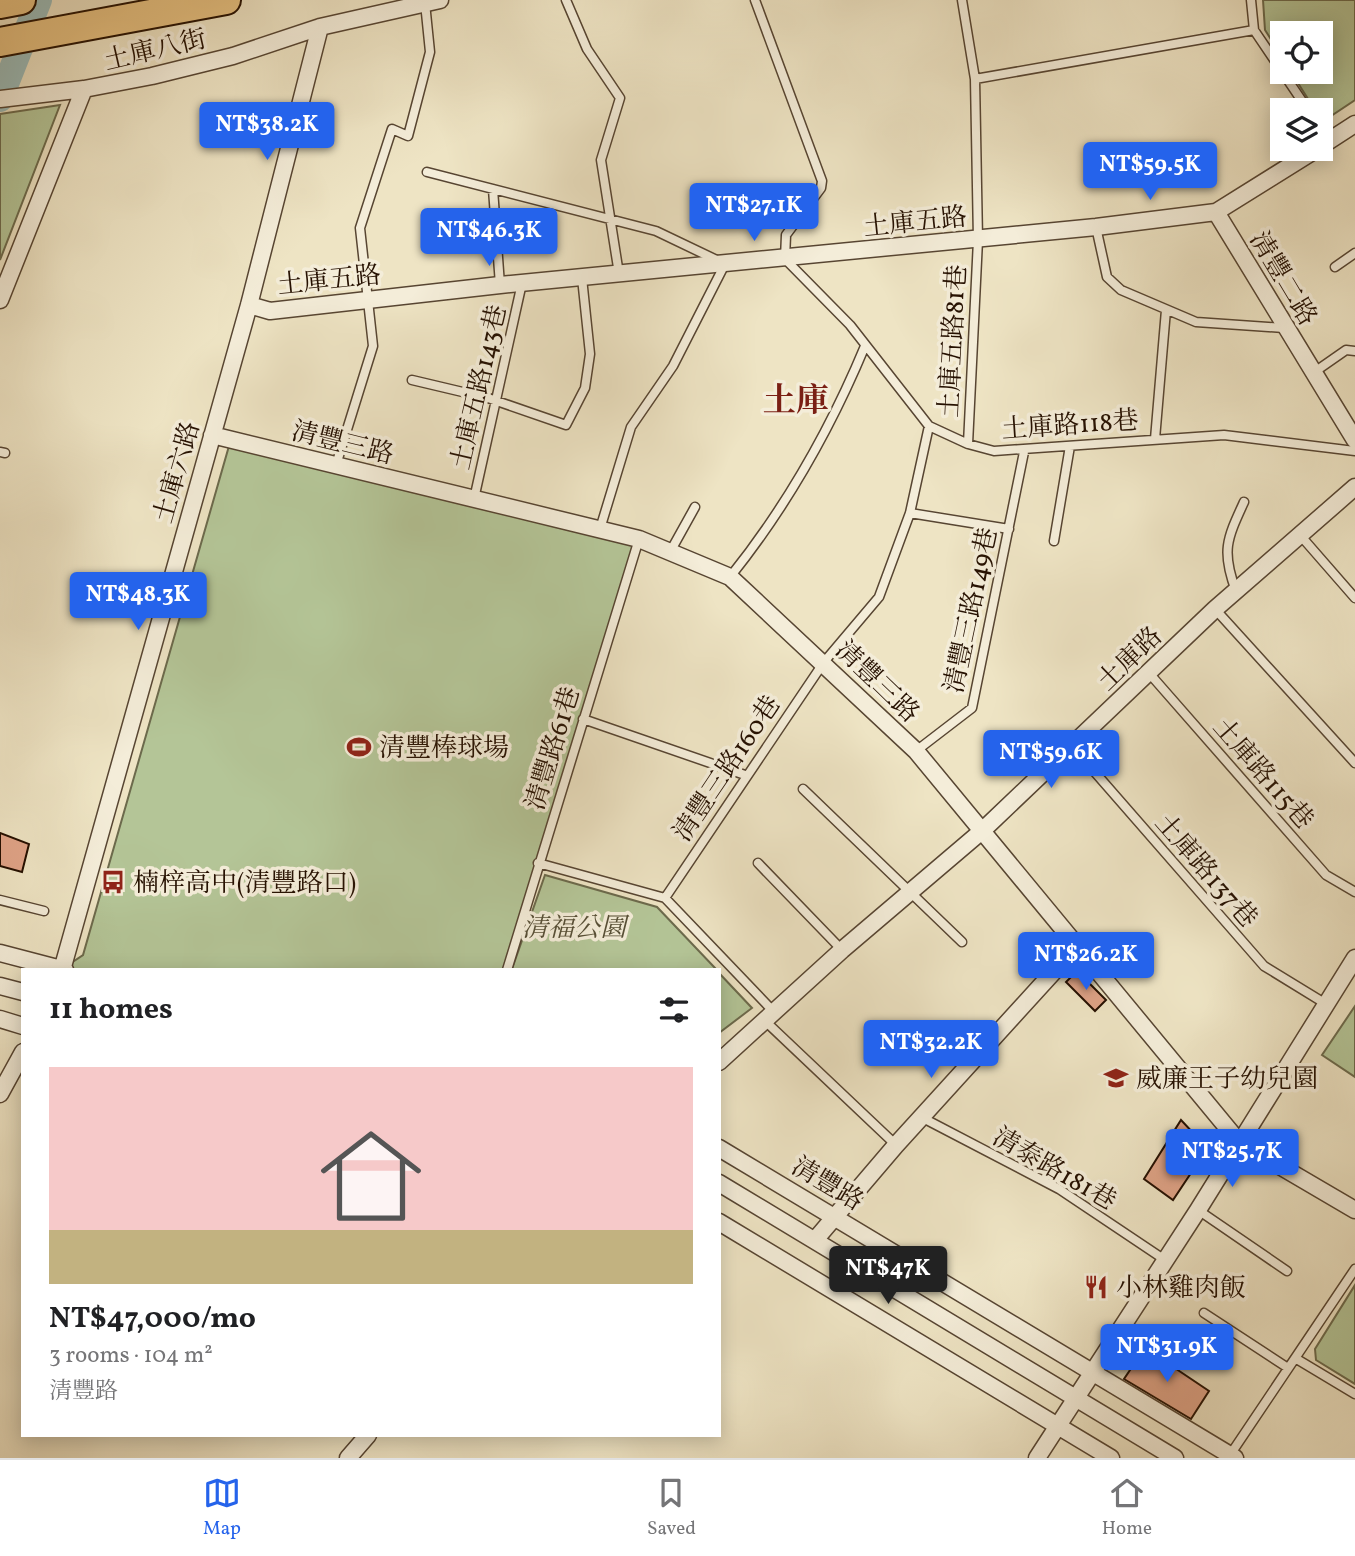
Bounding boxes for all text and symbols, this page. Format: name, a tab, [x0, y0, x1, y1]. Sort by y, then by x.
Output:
map controls	[1270, 21, 1333, 161]
button: locate	[1270, 21, 1333, 84]
street label: 土庫八街	[101, 22, 210, 80]
button: layers	[1270, 98, 1333, 161]
pin: NT$38.2K	[195, 102, 339, 162]
text: NT$38.2K	[215, 109, 319, 141]
pin: NT$59.5K	[1078, 142, 1222, 202]
text: NT$59.5K	[1099, 149, 1201, 181]
pin: NT$27.1K	[682, 184, 826, 243]
text: NT$27.1K	[706, 190, 802, 222]
street label: 土庫五路	[862, 200, 969, 246]
pin: NT$46.3K	[417, 208, 561, 268]
text: NT$46.3K	[436, 215, 542, 247]
street label: 清豐二路	[1240, 225, 1325, 333]
street label: 土庫五路	[276, 258, 383, 304]
street label: 土庫五路81巷	[932, 264, 976, 419]
street label: 土庫五路143巷	[444, 302, 516, 473]
district label: 土庫	[763, 380, 829, 426]
street label: 土庫路118巷	[1000, 403, 1140, 449]
street label: 清豐三路	[288, 414, 397, 474]
street label: 土庫六路	[146, 418, 210, 528]
street label: 清豐三路149巷	[937, 524, 1007, 696]
pin: NT$48.3K	[66, 572, 210, 632]
text: NT$48.3K	[86, 579, 190, 611]
street label: 土庫路	[1090, 619, 1171, 699]
street label: 清豐三路	[827, 633, 927, 732]
street label: 清豐路61巷	[518, 682, 590, 815]
street label: 清豐三路160巷	[666, 689, 790, 849]
street label: 土庫路115巷	[1204, 711, 1321, 838]
pin: NT$59.6K	[979, 730, 1123, 790]
place label: 清豐棒球場	[379, 731, 509, 767]
sports icon: 清豐棒球場	[345, 733, 373, 761]
text: NT$59.6K	[999, 737, 1103, 769]
street label: 土庫路137巷	[1146, 807, 1265, 936]
place label: 楠梓高中(清豐路口)	[133, 866, 356, 902]
bus stop icon: 楠梓高中(清豐路口)	[99, 868, 127, 896]
park label: 清福公園	[522, 911, 630, 947]
pin: NT$26.2K	[1014, 932, 1158, 992]
text: NT$26.2K	[1034, 939, 1138, 971]
text: 11 homes	[49, 989, 173, 1031]
icon: filters	[655, 991, 693, 1029]
pin: NT$32.2K	[859, 1020, 1003, 1080]
text: NT$32.2K	[880, 1027, 983, 1059]
place label: 威廉王子幼兒園	[1136, 1062, 1318, 1098]
school or university icon: 威廉王子幼兒園	[1102, 1064, 1130, 1092]
icon: home	[308, 1113, 434, 1239]
street label: 清泰路181巷	[986, 1120, 1122, 1220]
pin: NT$25.7K	[1160, 1130, 1304, 1189]
text: NT$25.7K	[1182, 1136, 1282, 1168]
street label: 清豐路	[784, 1149, 870, 1220]
pin: NT$47K	[831, 1246, 945, 1306]
text: NT$47K	[845, 1253, 931, 1285]
place label: 小林雞肉飯	[1116, 1271, 1246, 1307]
restaurant icon: 小林雞肉飯	[1082, 1273, 1110, 1301]
text: NT$47,000/mo	[49, 1298, 256, 1340]
pin: NT$31.9K	[1095, 1324, 1239, 1384]
text: NT$31.9K	[1116, 1331, 1218, 1363]
text: 3 rooms · 104 m²	[49, 1340, 213, 1372]
text: 清豐路	[49, 1376, 118, 1408]
tab: Map	[203, 1474, 241, 1542]
tab: Saved	[647, 1474, 696, 1542]
tab: Home	[1102, 1474, 1152, 1542]

